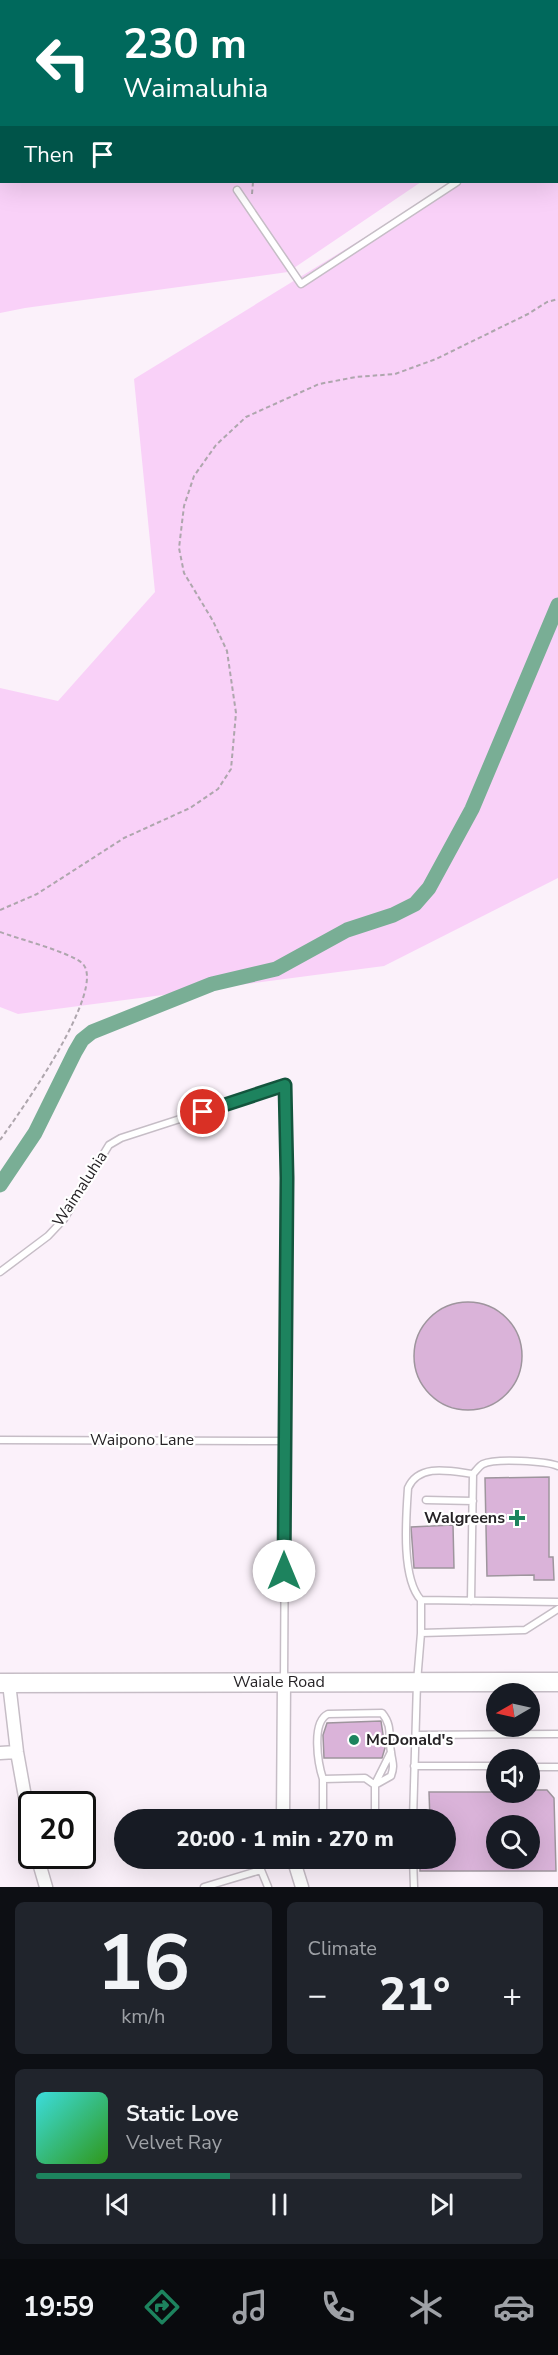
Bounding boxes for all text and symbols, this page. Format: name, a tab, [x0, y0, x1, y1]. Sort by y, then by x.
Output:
text: 230 m	[123, 16, 247, 73]
icon: left	[24, 24, 102, 102]
text: Waimaluhia	[123, 70, 268, 107]
icon: arrive	[86, 138, 119, 171]
text: Then	[24, 140, 74, 170]
pin	[177, 1086, 228, 1137]
icon: arrive	[186, 1095, 219, 1128]
street label: Waimaluhia	[47, 1147, 113, 1231]
street label: Waipono Lane	[90, 1429, 194, 1451]
place label: Walgreens	[424, 1507, 505, 1529]
marker: Walgreens	[510, 1511, 524, 1525]
position arrow	[252, 1539, 316, 1603]
street label: Waiale Road	[233, 1671, 325, 1693]
north arrow	[486, 1683, 540, 1737]
map controls	[486, 1683, 540, 1869]
place label: McDonald's	[366, 1729, 453, 1751]
marker: McDonald's	[347, 1733, 361, 1747]
button: sound	[486, 1749, 540, 1803]
speed limit sign: 20	[18, 1791, 96, 1869]
button: search	[486, 1815, 540, 1869]
text: 20:00 · 1 min · 270 m	[176, 1824, 394, 1854]
text: 16	[96, 1910, 190, 2017]
text: Climate	[308, 1935, 377, 1962]
text: 21°	[379, 1965, 450, 2026]
text: −	[308, 1973, 327, 2018]
text: +	[502, 1973, 522, 2018]
text: km/h	[121, 2003, 165, 2030]
text: Static Love	[126, 2099, 239, 2129]
text: Velvet Ray	[126, 2129, 222, 2156]
icon: previous	[101, 2188, 134, 2221]
icon: pause	[263, 2188, 296, 2221]
icon: next	[425, 2188, 458, 2221]
icon: directions	[141, 2286, 183, 2328]
icon: music	[229, 2286, 271, 2328]
icon: phone	[317, 2286, 359, 2328]
icon: climate	[405, 2286, 447, 2328]
icon: car	[493, 2286, 535, 2328]
text: 19:59	[23, 2289, 95, 2326]

